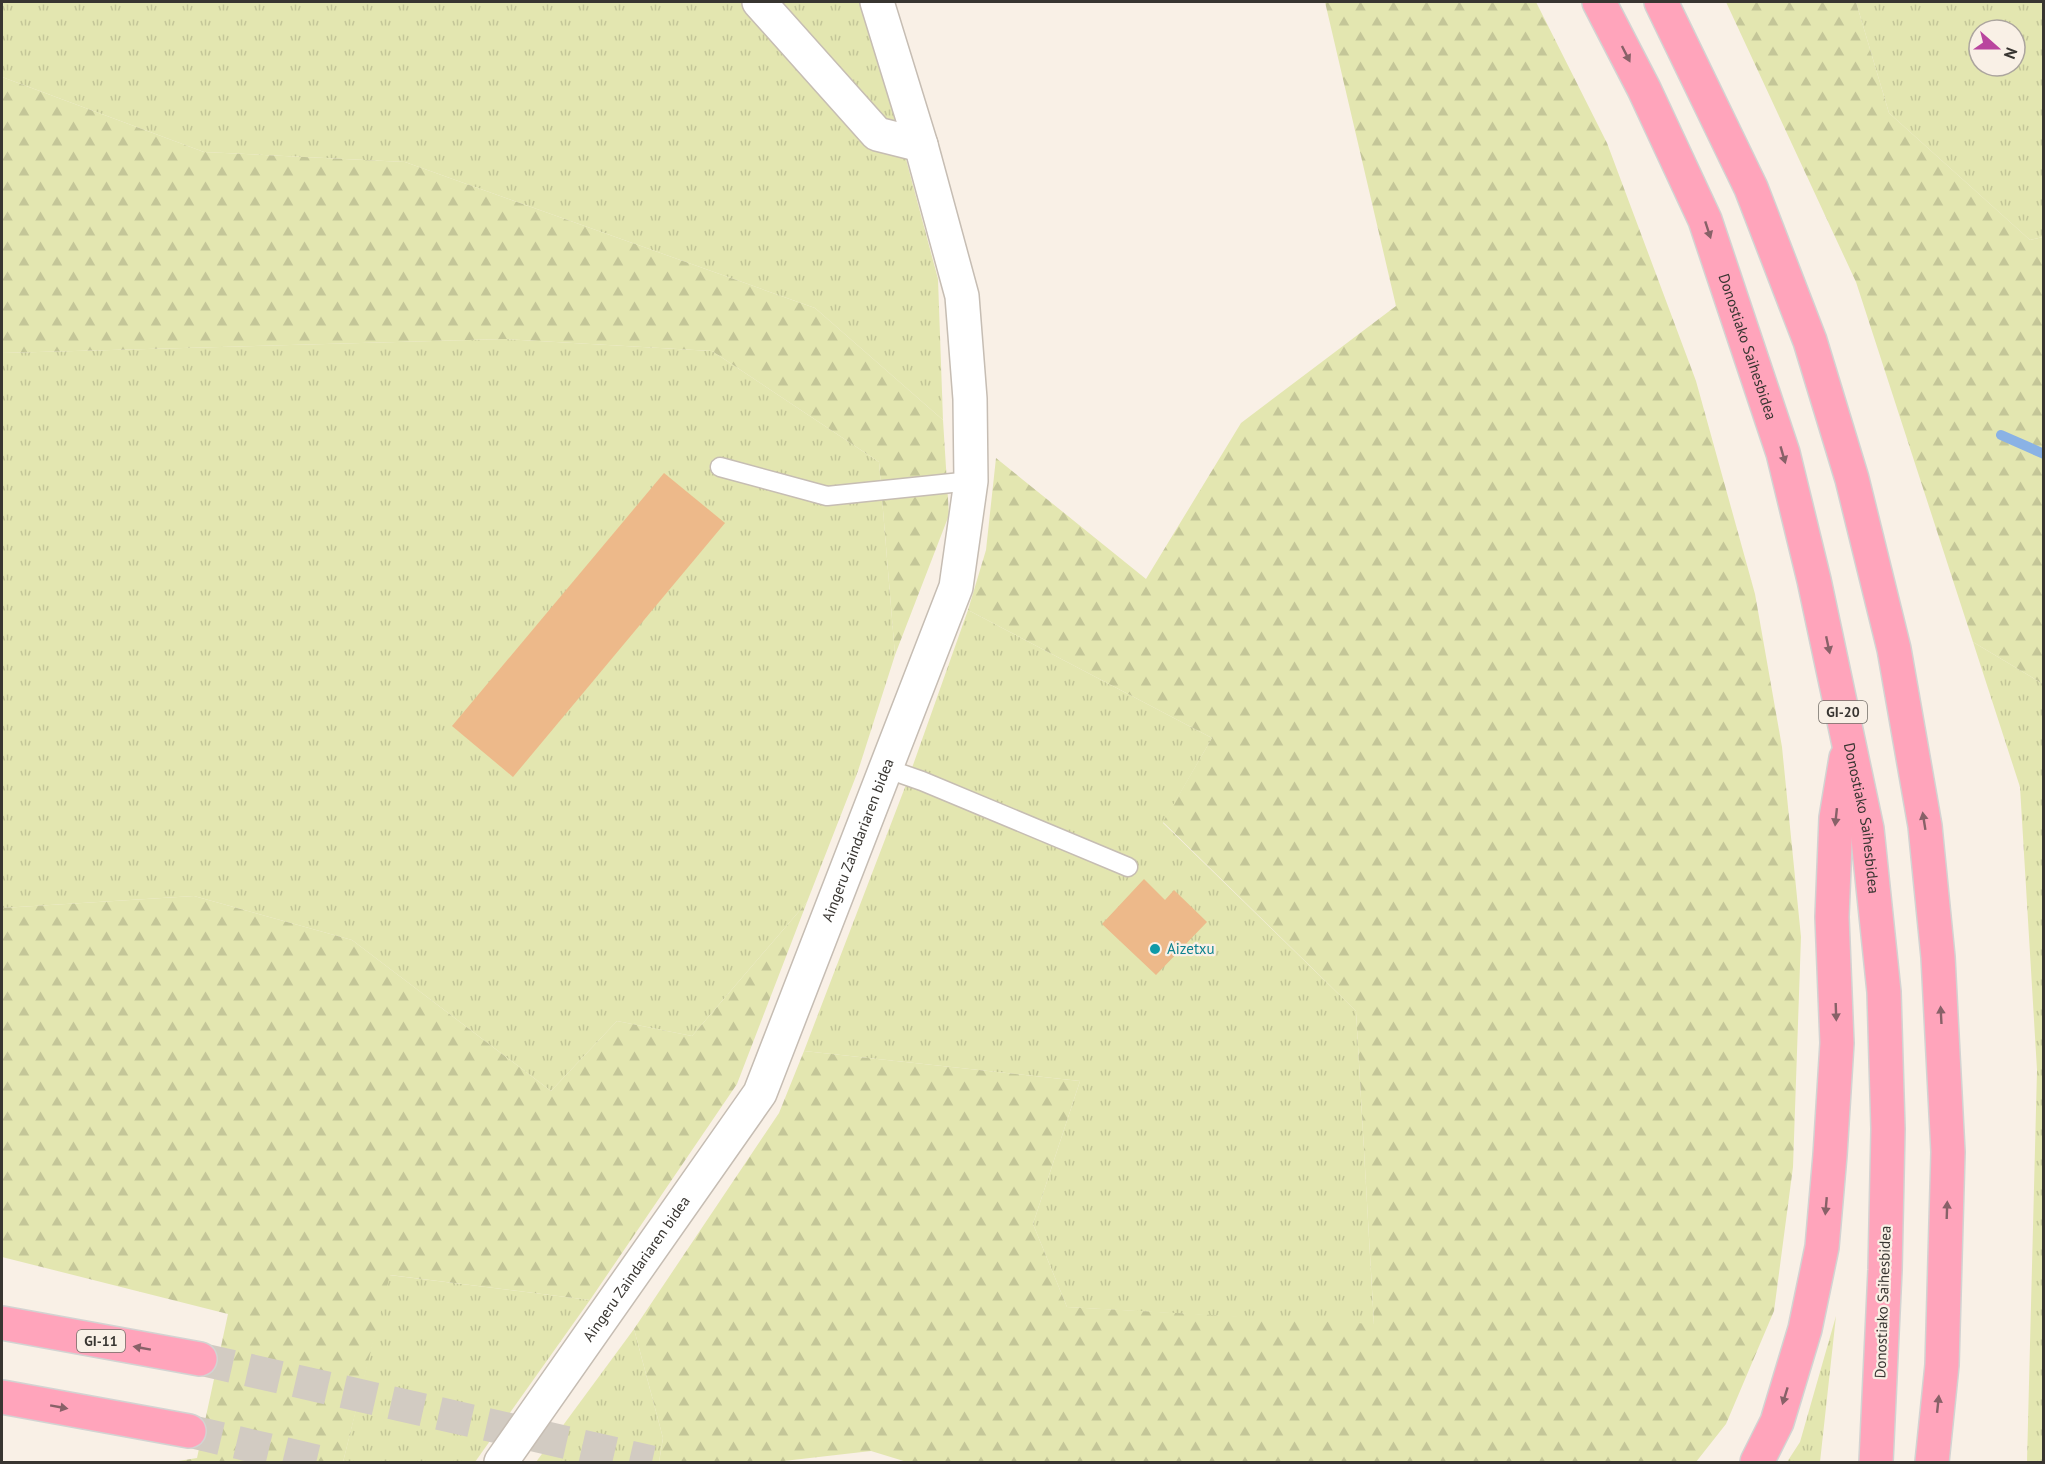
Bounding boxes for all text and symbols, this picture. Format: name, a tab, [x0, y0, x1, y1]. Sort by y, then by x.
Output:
north arrow	[1967, 18, 2027, 78]
one-way arrow	[1621, 45, 1630, 62]
text: N	[2000, 45, 2022, 62]
one-way arrow	[1704, 221, 1714, 239]
street label: Donostiako Saihesbidea	[1715, 271, 1781, 422]
one-way arrow	[1779, 446, 1788, 464]
one-way arrow	[1824, 635, 1833, 654]
road number: GI-20	[1819, 701, 1867, 723]
street label: Donostiako Saihesbidea	[1840, 741, 1884, 895]
street label: Aingeru Zaindariaren bidea	[817, 756, 898, 924]
one-way arrow	[1832, 808, 1841, 827]
one-way arrow	[1919, 811, 1928, 830]
place label: Aizetxu	[1167, 939, 1215, 958]
marker: Aizetxu	[1148, 942, 1162, 956]
one-way arrow	[1831, 1002, 1840, 1021]
one-way arrow	[1936, 1005, 1945, 1024]
street label: Aingeru Zaindariaren bidea	[579, 1192, 694, 1345]
one-way arrow	[1821, 1197, 1831, 1216]
one-way arrow	[1942, 1200, 1951, 1219]
street label: Donostiako Saihesbidea	[1870, 1225, 1895, 1379]
road number: GI-11	[77, 1330, 125, 1352]
one-way arrow	[132, 1343, 151, 1352]
one-way arrow	[1780, 1387, 1789, 1405]
one-way arrow	[1933, 1395, 1943, 1414]
one-way arrow	[50, 1403, 69, 1412]

